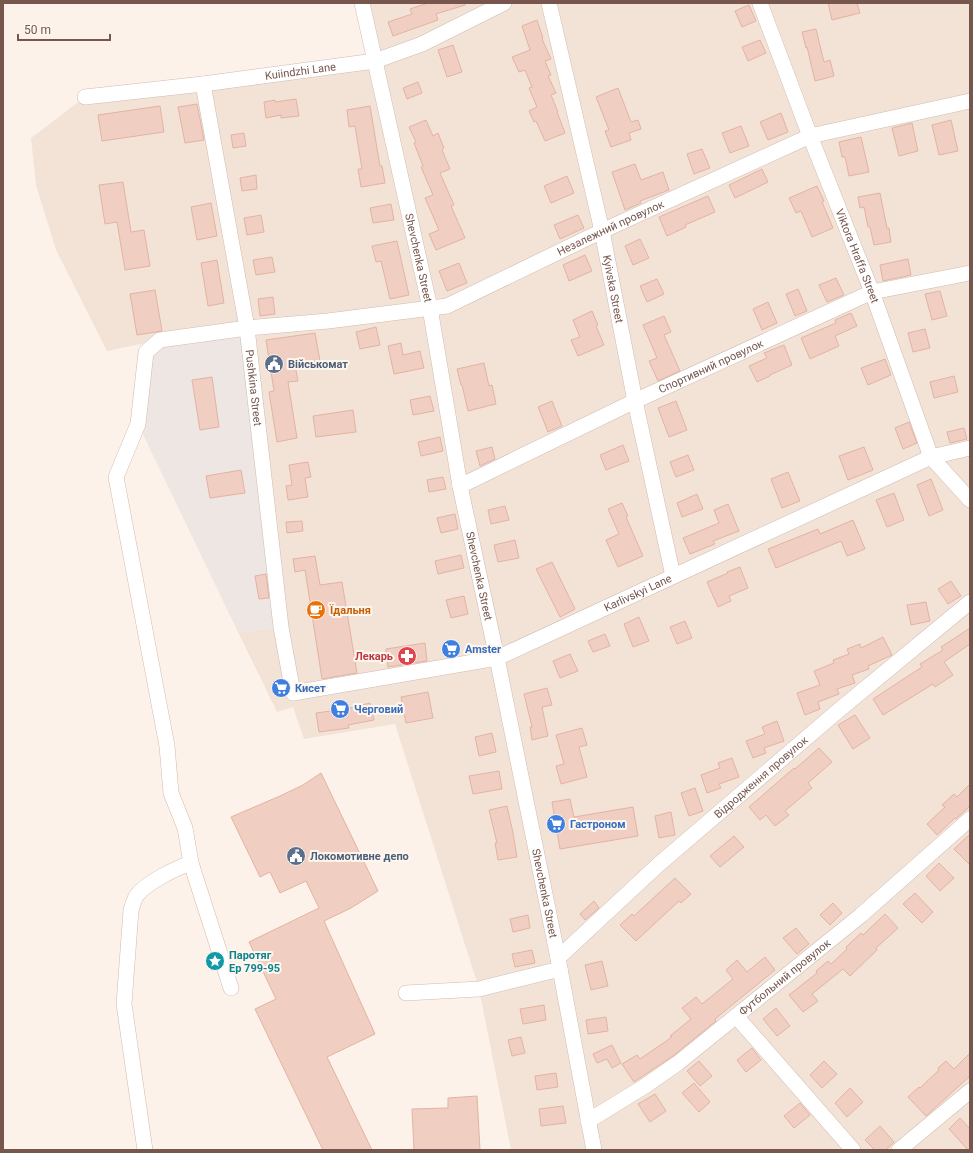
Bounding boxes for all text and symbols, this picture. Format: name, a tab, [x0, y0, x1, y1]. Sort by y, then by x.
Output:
scale bar	[18, 16, 110, 42]
text: 50 m	[24, 23, 51, 37]
street label: Kuiindzhi Lane	[264, 60, 337, 82]
street label: Незалежний провулок	[555, 197, 666, 258]
street label: Viktora Hraffa Street	[833, 207, 882, 305]
street label: Shevchenka Street	[403, 212, 435, 304]
street label: Kyivska Street	[600, 254, 626, 324]
street label: Спортивний провулок	[656, 336, 765, 396]
street label: Pushkina Street	[243, 349, 265, 427]
public building icon: Військомат	[263, 353, 285, 375]
place label: Військомат	[288, 358, 348, 371]
street label: Shevchenka Street	[463, 530, 495, 622]
street label: Karlіvskyi Lane	[602, 572, 674, 614]
cafe icon: Їдальня	[305, 599, 327, 621]
place label: Їдальня	[329, 603, 371, 617]
supermarket icon: Amster	[440, 638, 462, 660]
place label: Amster	[465, 643, 501, 656]
pharmacy icon: Лекарь	[396, 645, 418, 667]
place label: Лекарь	[355, 650, 393, 663]
supermarket icon: Кисет	[270, 677, 292, 699]
place label: Кисет	[295, 682, 326, 695]
supermarket icon: Черговий	[329, 698, 351, 720]
place label: Черговий	[354, 703, 403, 716]
street label: Відродження провулок	[711, 733, 810, 821]
supermarket icon: Гастроном	[545, 813, 567, 835]
place label: Гастроном	[570, 818, 626, 831]
public building icon: Локомотивне депо	[285, 845, 307, 867]
street label: Shevchenka Street	[529, 847, 560, 939]
place label: Локомотивне депо	[310, 850, 409, 863]
street label: Футбольний провулок	[736, 936, 833, 1018]
place label: Паротяг Ер 799-95	[229, 949, 280, 975]
place icon: Паротяг Ер 799-95	[204, 950, 226, 972]

